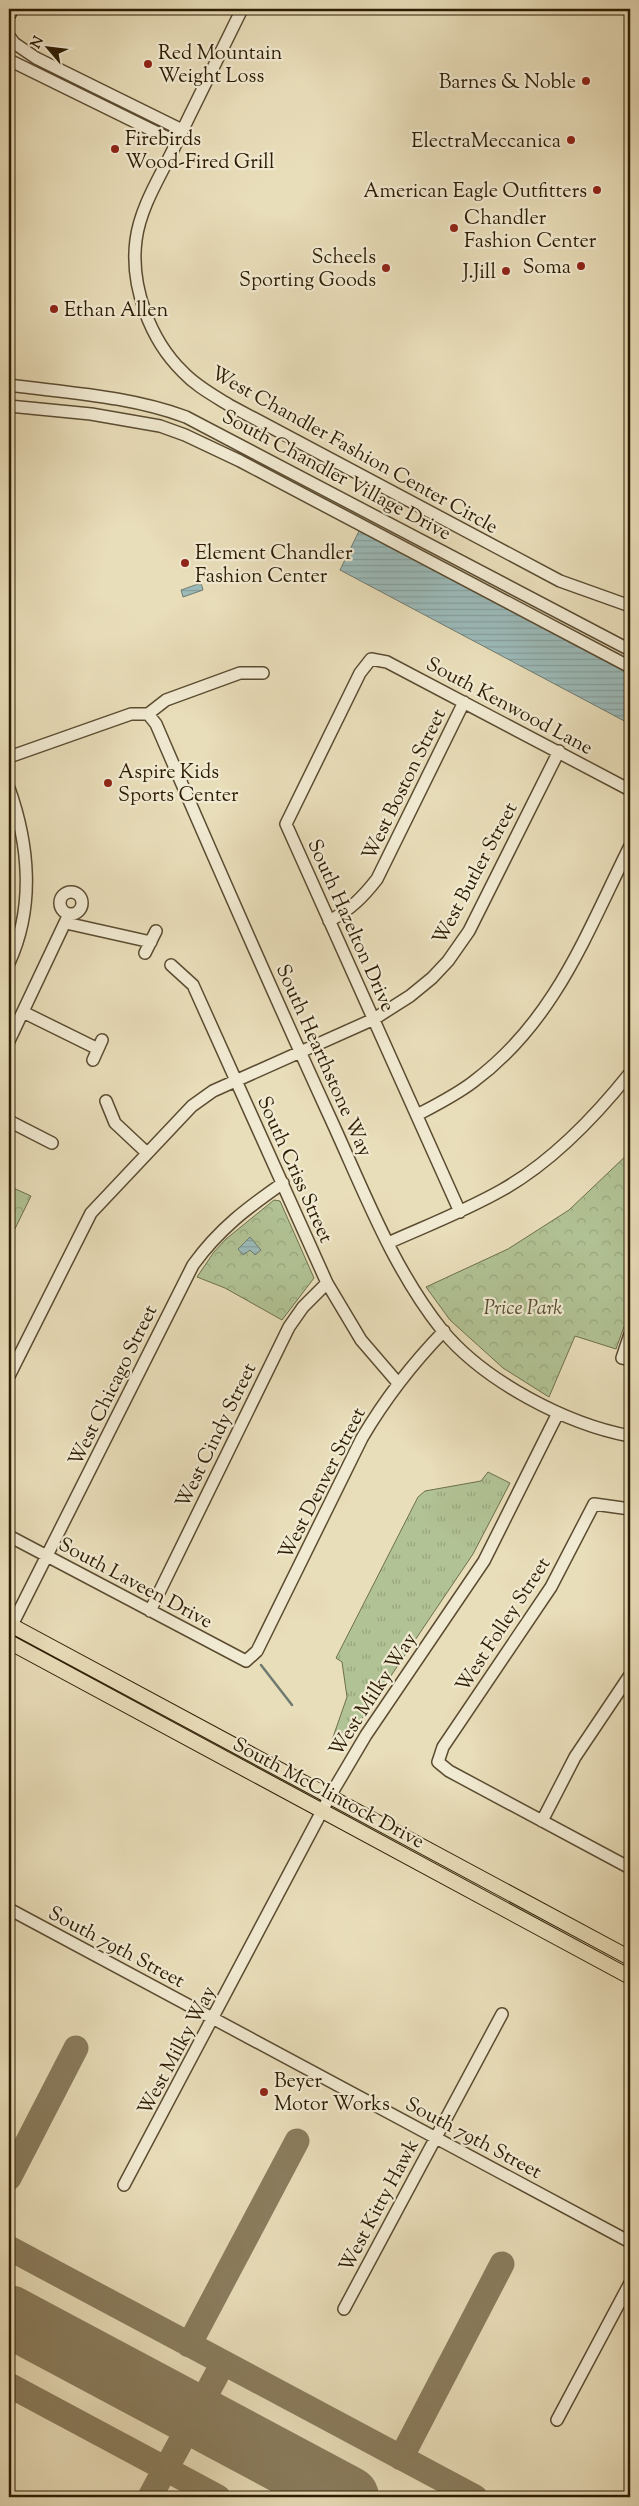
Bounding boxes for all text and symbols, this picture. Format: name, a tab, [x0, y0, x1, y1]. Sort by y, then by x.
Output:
north arrow	[22, 22, 72, 72]
text: N	[27, 33, 50, 52]
place label: Red Mountain Weight Loss	[158, 40, 283, 92]
marker: Red Mountain Weight Loss	[142, 58, 154, 70]
place label: Barnes & Noble	[439, 69, 576, 98]
marker: Barnes & Noble	[580, 75, 592, 87]
place label: Firebirds Wood-Fired Grill	[125, 126, 275, 178]
place label: ElectraMeccanica	[411, 128, 561, 157]
marker: ElectraMeccanica	[565, 134, 577, 146]
marker: Firebirds Wood-Fired Grill	[109, 143, 121, 155]
place label: American Eagle Outfitters	[363, 178, 587, 207]
marker: American Eagle Outfitters	[591, 184, 603, 196]
place label: Chandler Fashion Center	[464, 205, 597, 257]
marker: Chandler Fashion Center	[448, 222, 460, 234]
place label: Scheels Sporting Goods	[239, 244, 376, 296]
place label: Soma	[522, 254, 571, 283]
place label: J.Jill	[462, 259, 496, 288]
marker: Soma	[575, 260, 587, 272]
marker: Scheels Sporting Goods	[380, 262, 392, 274]
marker: J.Jill	[500, 265, 512, 277]
place label: Ethan Allen	[64, 297, 168, 326]
marker: Ethan Allen	[48, 303, 60, 315]
street label: West Chandler Fashion Center Circle	[205, 360, 503, 542]
street label: South Chandler Village Drive	[216, 403, 456, 549]
place label: Element Chandler Fashion Center	[195, 540, 353, 592]
marker: Element Chandler Fashion Center	[179, 557, 191, 569]
street label: South Kenwood Lane	[420, 651, 597, 764]
street label: West Boston Street	[356, 704, 455, 866]
place label: Aspire Kids Sports Center	[118, 759, 239, 811]
marker: Aspire Kids Sports Center	[102, 777, 114, 789]
street label: West Butler Street	[426, 798, 526, 951]
street label: South Hazelton Drive	[299, 835, 401, 1017]
street label: South Hearthstone Way	[267, 960, 378, 1162]
street label: South Criss Street	[248, 1092, 339, 1248]
park label: Price Park	[484, 1295, 562, 1324]
street label: West Chicago Street	[63, 1300, 166, 1472]
street label: West Cindy Street	[169, 1358, 265, 1514]
street label: West Denver Street	[272, 1403, 374, 1565]
street label: South Laveen Drive	[53, 1531, 217, 1637]
street label: West Folley Street	[449, 1552, 559, 1699]
street label: West Milky Way	[323, 1627, 425, 1763]
street label: South McClintock Drive	[227, 1731, 429, 1857]
street label: South 79th Street	[42, 1900, 189, 1997]
street label: West Milky Way	[132, 1981, 225, 2121]
place label: Beyer Motor Works	[274, 2068, 390, 2120]
marker: Beyer Motor Works	[258, 2086, 270, 2098]
street label: South 79th Street	[399, 2091, 546, 2188]
street label: West Kitty Hawk	[333, 2134, 428, 2278]

